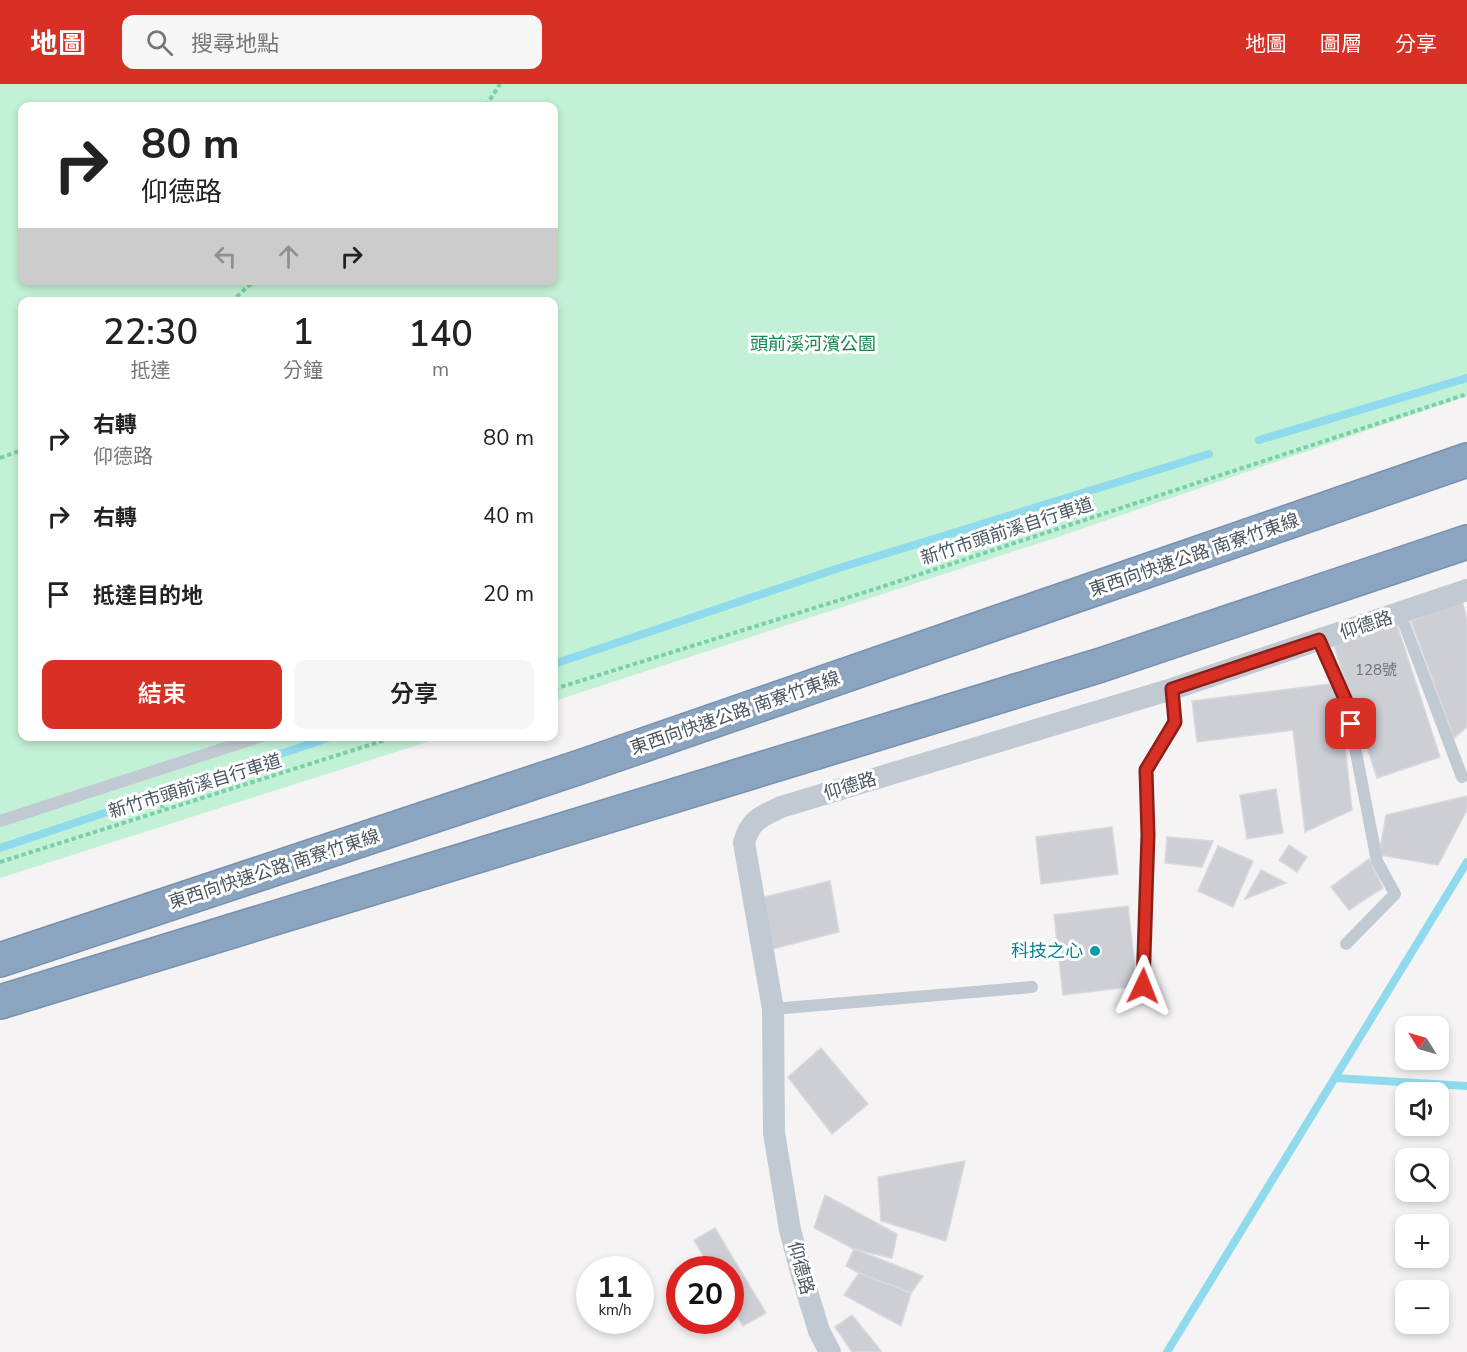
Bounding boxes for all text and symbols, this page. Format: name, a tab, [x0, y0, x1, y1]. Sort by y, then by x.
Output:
search box	[122, 15, 542, 69]
text: 地圖	[30, 25, 86, 63]
icon: search	[143, 26, 176, 59]
text: 搜尋地點	[191, 29, 279, 59]
text: 地圖	[1245, 30, 1287, 58]
text: 圖層	[1320, 30, 1362, 58]
text: 分享	[1395, 30, 1437, 58]
text: 80 m	[141, 116, 240, 173]
icon: right	[42, 126, 120, 204]
text: 仰德路	[141, 174, 222, 211]
icon: left	[209, 240, 242, 273]
icon: ahead	[272, 240, 305, 273]
icon: right	[335, 240, 368, 273]
text: 22:30	[103, 308, 198, 357]
text: 1	[292, 308, 314, 357]
text: 140	[408, 310, 473, 359]
park label: 頭前溪河濱公園	[750, 332, 876, 356]
text: m	[432, 356, 449, 383]
text: 抵達	[131, 357, 171, 384]
text: 分鐘	[283, 357, 323, 384]
text: 右轉	[93, 410, 137, 440]
icon: right	[42, 422, 75, 455]
text: 80 m	[483, 423, 534, 453]
text: 仰德路	[93, 443, 153, 470]
street label: 新竹市頭前溪自行車道	[918, 492, 1096, 570]
icon: right	[42, 500, 75, 533]
text: 40 m	[483, 501, 534, 531]
text: 右轉	[93, 503, 137, 533]
street label: 東西向快速公路 南寮竹東線	[1086, 508, 1302, 602]
icon: arrive	[42, 578, 75, 611]
text: 20 m	[483, 579, 534, 609]
text: 抵達目的地	[93, 581, 203, 611]
street label: 仰德路	[1337, 605, 1395, 645]
button: 結束	[42, 660, 282, 729]
button: 分享	[294, 660, 534, 729]
house number: 128號	[1355, 660, 1397, 680]
street label: 東西向快速公路 南寮竹東線	[627, 666, 843, 760]
pin	[1325, 698, 1376, 749]
icon: arrive	[1334, 707, 1367, 740]
street label: 新竹市頭前溪自行車道	[105, 748, 285, 824]
street label: 仰德路	[821, 767, 879, 805]
street label: 東西向快速公路 南寮竹東線	[165, 823, 383, 915]
place label: 科技之心	[1011, 939, 1083, 963]
marker: 科技之心	[1088, 944, 1102, 958]
position arrow	[1111, 954, 1175, 1018]
north arrow	[1395, 1016, 1449, 1070]
map controls	[1395, 1016, 1449, 1334]
button: sound	[1395, 1082, 1449, 1136]
button: search	[1395, 1148, 1449, 1202]
button: +	[1395, 1214, 1449, 1268]
street label: 仰德路	[782, 1239, 820, 1297]
speed limit sign: 20	[666, 1256, 744, 1334]
text: 11	[597, 1267, 633, 1308]
button: −	[1395, 1280, 1449, 1334]
text: km/h	[598, 1300, 632, 1320]

